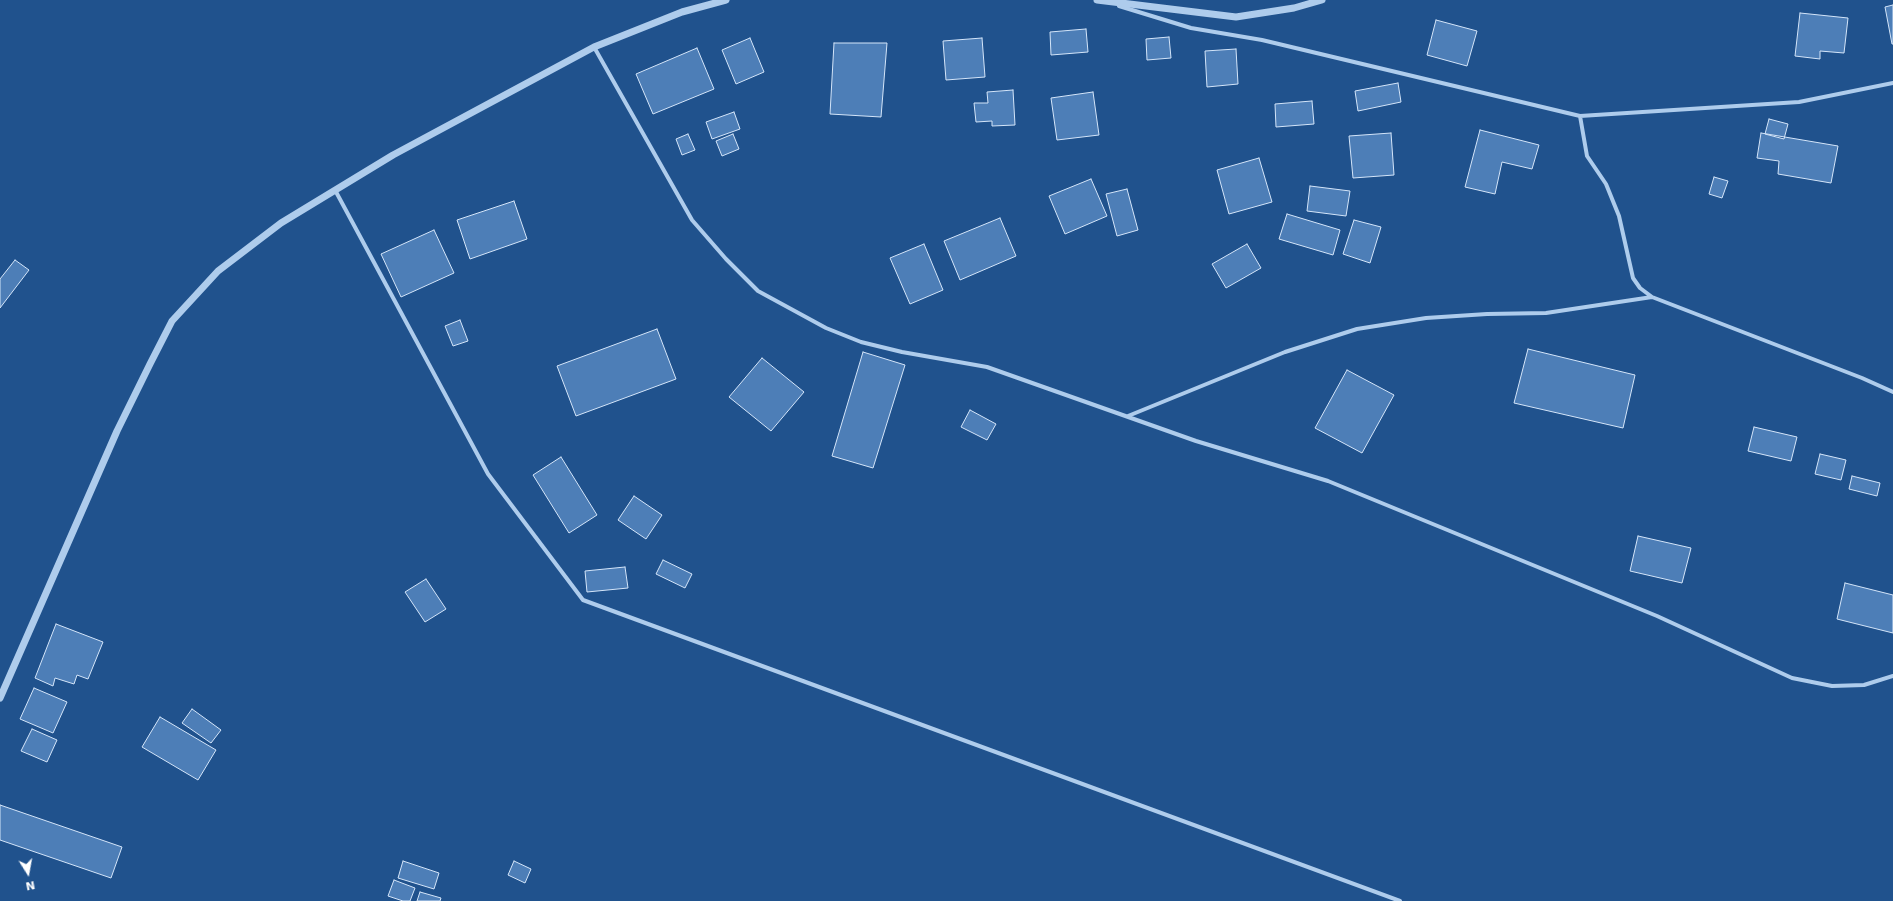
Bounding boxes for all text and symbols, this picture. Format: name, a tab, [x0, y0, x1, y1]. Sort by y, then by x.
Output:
north arrow	[8, 853, 48, 893]
text: N	[25, 878, 36, 893]

